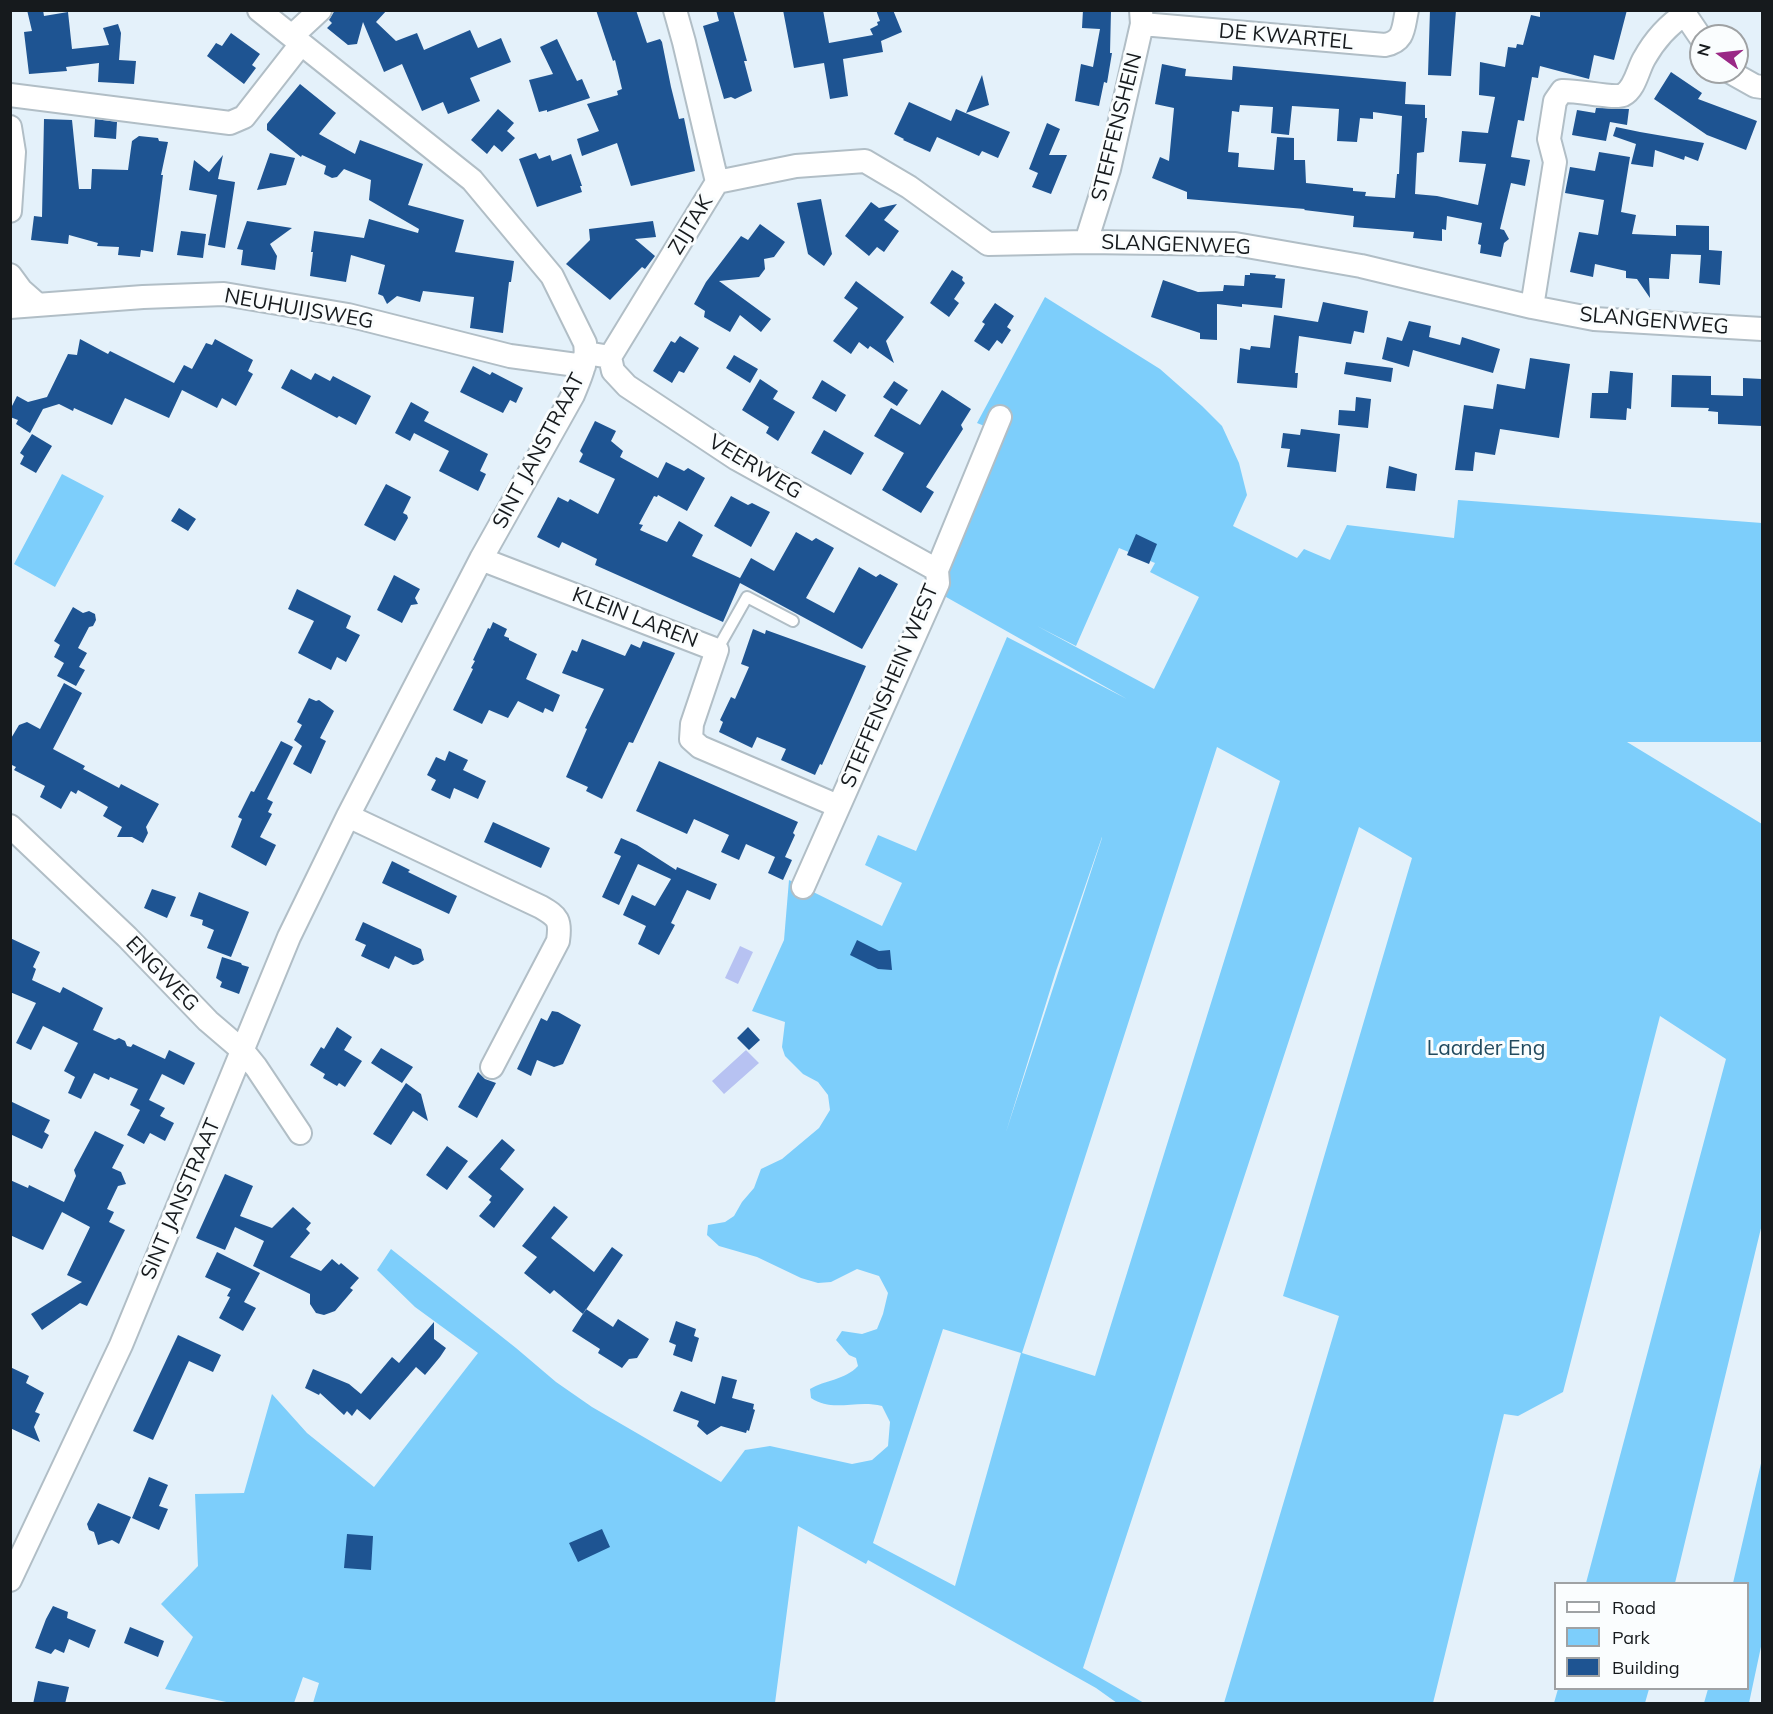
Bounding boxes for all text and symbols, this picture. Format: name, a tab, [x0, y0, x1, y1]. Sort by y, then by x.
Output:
street label: DE KWARTEL	[1218, 19, 1354, 55]
north arrow	[1689, 24, 1749, 84]
text: N	[1692, 41, 1715, 58]
street label: STEFFENSHEIN	[1086, 50, 1148, 204]
street label: ZIJTAK	[664, 191, 718, 259]
street label: SLANGENWEG	[1101, 230, 1251, 260]
street label: NEUHUIJSWEG	[222, 283, 376, 335]
street label: SLANGENWEG	[1578, 302, 1730, 340]
street label: SINT JANSTRAAT	[487, 369, 591, 533]
street label: VEERWEG	[704, 429, 806, 505]
street label: STEFFENSHEIN WEST	[836, 581, 944, 791]
street label: KLEIN LAREN	[569, 582, 701, 654]
street label: ENGWEG	[120, 931, 204, 1017]
park label: Laarder Eng	[1427, 1036, 1545, 1062]
street label: SINT JANSTRAAT	[136, 1115, 226, 1283]
legend	[1554, 1582, 1749, 1690]
text: Road	[1612, 1596, 1656, 1619]
text: Park	[1612, 1626, 1650, 1649]
text: Building	[1612, 1656, 1680, 1679]

